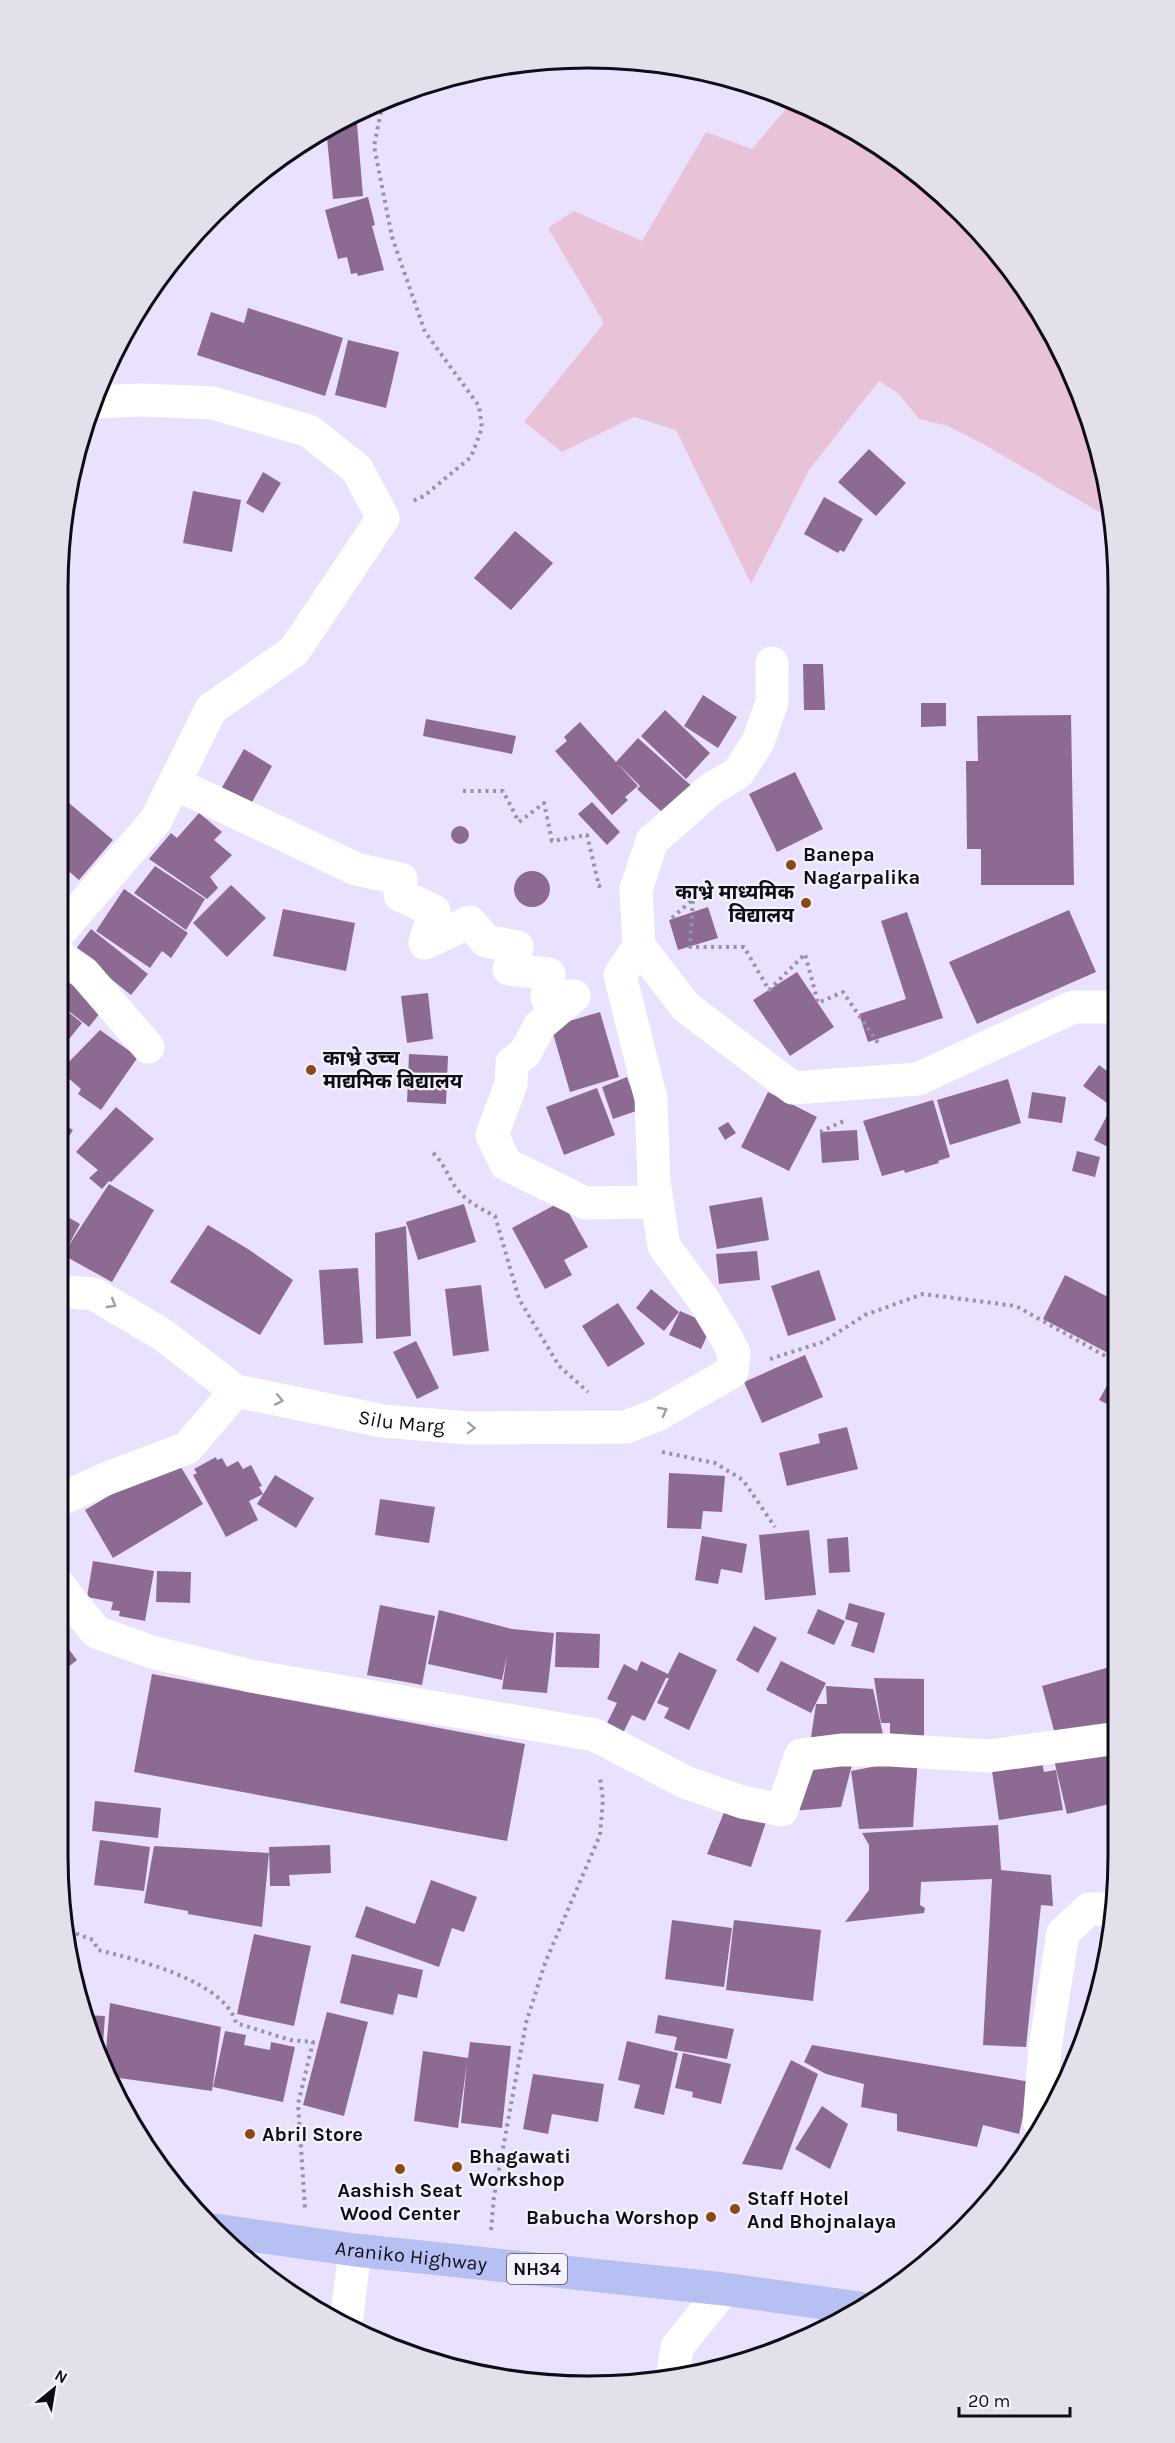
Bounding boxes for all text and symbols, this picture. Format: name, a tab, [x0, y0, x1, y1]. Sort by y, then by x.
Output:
place label: Banepa Nagarpalika	[803, 843, 920, 889]
marker: Banepa Nagarpalika	[784, 858, 798, 872]
place label: काभ्रे माध्यमिक विद्यालय	[675, 880, 794, 927]
marker: काभ्रे माध्यमिक विद्यालय	[799, 896, 813, 910]
place label: काभ्रे उच्च माद्यमिक बिद्यालय	[323, 1046, 463, 1093]
marker: काभ्रे उच्च माद्यमिक बिद्यालय	[304, 1063, 318, 1077]
one-way arrow	[106, 1297, 116, 1309]
one-way arrow	[273, 1393, 283, 1406]
street label: Silu Marg	[356, 1405, 446, 1438]
one-way arrow	[657, 1407, 667, 1418]
one-way arrow	[467, 1421, 476, 1434]
place label: Abril Store	[262, 2123, 363, 2146]
marker: Abril Store	[243, 2127, 257, 2141]
place label: Bhagawati Workshop	[469, 2145, 571, 2191]
marker: Bhagawati Workshop	[450, 2160, 464, 2174]
marker: Aashish Seat Wood Center	[393, 2162, 407, 2176]
place label: Aashish Seat Wood Center	[338, 2179, 463, 2225]
place label: Staff Hotel And Bhojnalaya	[747, 2187, 896, 2233]
marker: Staff Hotel And Bhojnalaya	[728, 2202, 742, 2216]
place label: Babucha Worshop	[526, 2206, 699, 2229]
marker: Babucha Worshop	[704, 2210, 718, 2224]
street label: Araniko Highway	[334, 2236, 488, 2276]
road number: NH34	[507, 2254, 567, 2284]
north arrow	[24, 2359, 84, 2419]
text: N	[52, 2365, 71, 2388]
scale bar	[959, 2380, 1070, 2418]
text: 20 m	[968, 2390, 1010, 2412]

